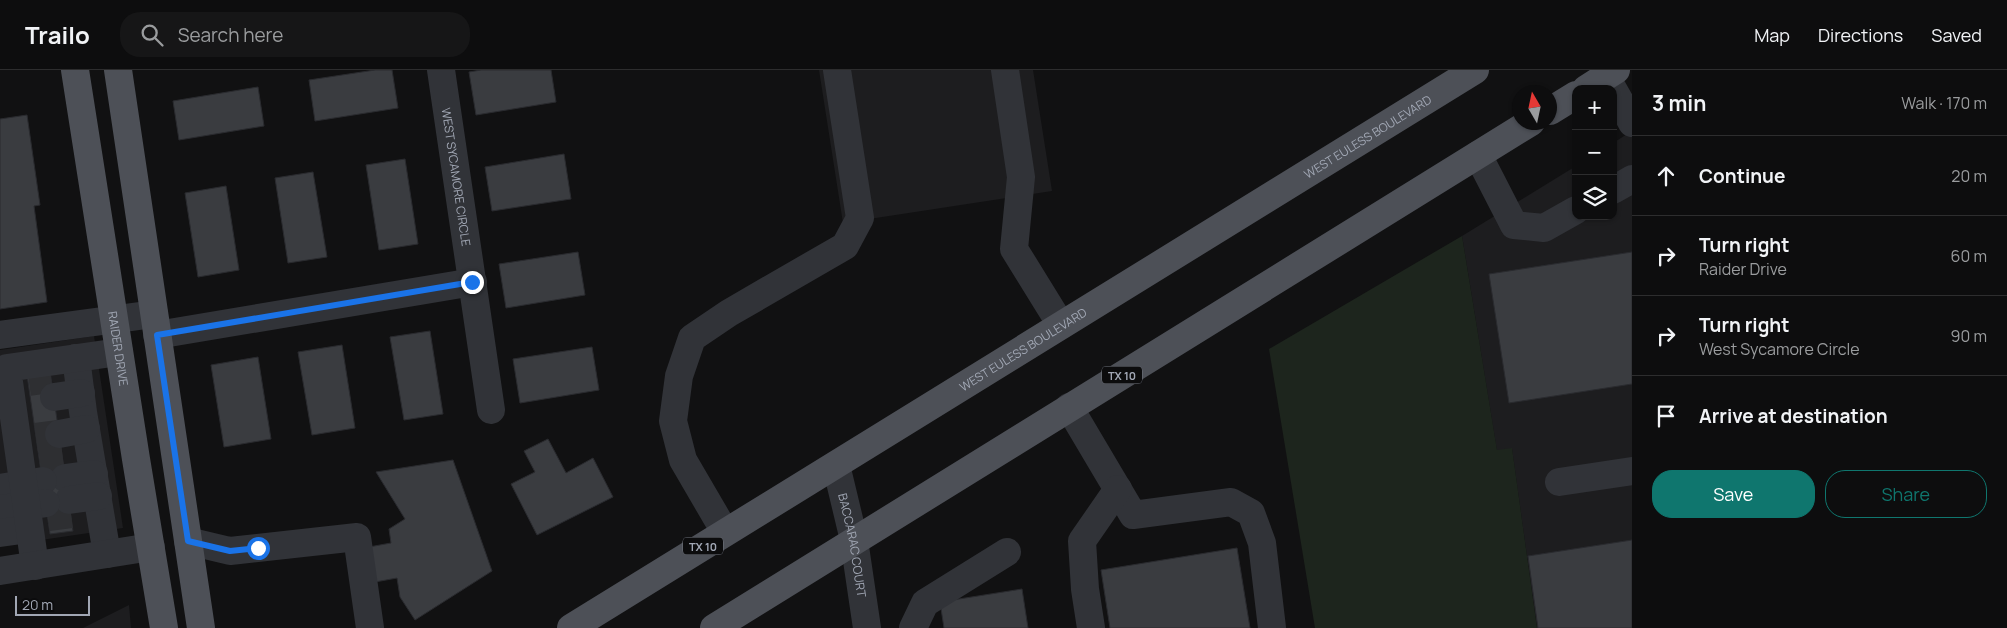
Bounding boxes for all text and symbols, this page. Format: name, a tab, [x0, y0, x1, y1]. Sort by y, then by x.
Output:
search box	[120, 12, 470, 57]
text: Trailo	[25, 18, 90, 51]
icon: search	[138, 21, 166, 49]
text: Search here	[178, 22, 283, 48]
text: Map	[1754, 23, 1790, 47]
text: Directions	[1818, 23, 1903, 47]
text: Saved	[1931, 23, 1982, 47]
north arrow	[1512, 85, 1557, 130]
map controls	[1572, 85, 1617, 220]
button: +	[1572, 85, 1617, 130]
text: 3 min	[1652, 89, 1706, 117]
street label: WEST EULESS BOULEVARD	[1301, 91, 1434, 182]
text: Walk · 170 m	[1901, 92, 1987, 114]
street label: WEST SYCAMORE CIRCLE	[438, 107, 475, 247]
button: −	[1572, 130, 1617, 175]
icon: ahead	[1652, 162, 1680, 190]
text: Continue	[1699, 163, 1785, 189]
text: 20 m	[1951, 165, 1987, 187]
button: layers	[1572, 175, 1617, 220]
text: Turn right	[1699, 232, 1789, 258]
icon: right	[1652, 242, 1680, 270]
text: 60 m	[1951, 245, 1987, 267]
text: Raider Drive	[1699, 258, 1787, 280]
route end	[461, 271, 484, 294]
street label: WEST EULESS BOULEVARD	[956, 303, 1090, 395]
street label: RAIDER DRIVE	[104, 310, 133, 387]
text: Turn right	[1699, 312, 1789, 338]
icon: right	[1652, 322, 1680, 350]
text: 90 m	[1951, 325, 1987, 347]
text: West Sycamore Circle	[1699, 338, 1860, 360]
road number: TX 10	[1102, 366, 1142, 384]
icon: arrive	[1652, 402, 1680, 430]
text: Arrive at destination	[1699, 403, 1888, 429]
button: Save	[1652, 470, 1815, 518]
button: Share	[1825, 470, 1987, 518]
street label: BACCARAC COURT	[835, 491, 871, 599]
route start	[247, 537, 270, 560]
road number: TX 10	[683, 538, 723, 554]
scale bar	[15, 593, 90, 616]
text: 20 m	[22, 595, 53, 614]

